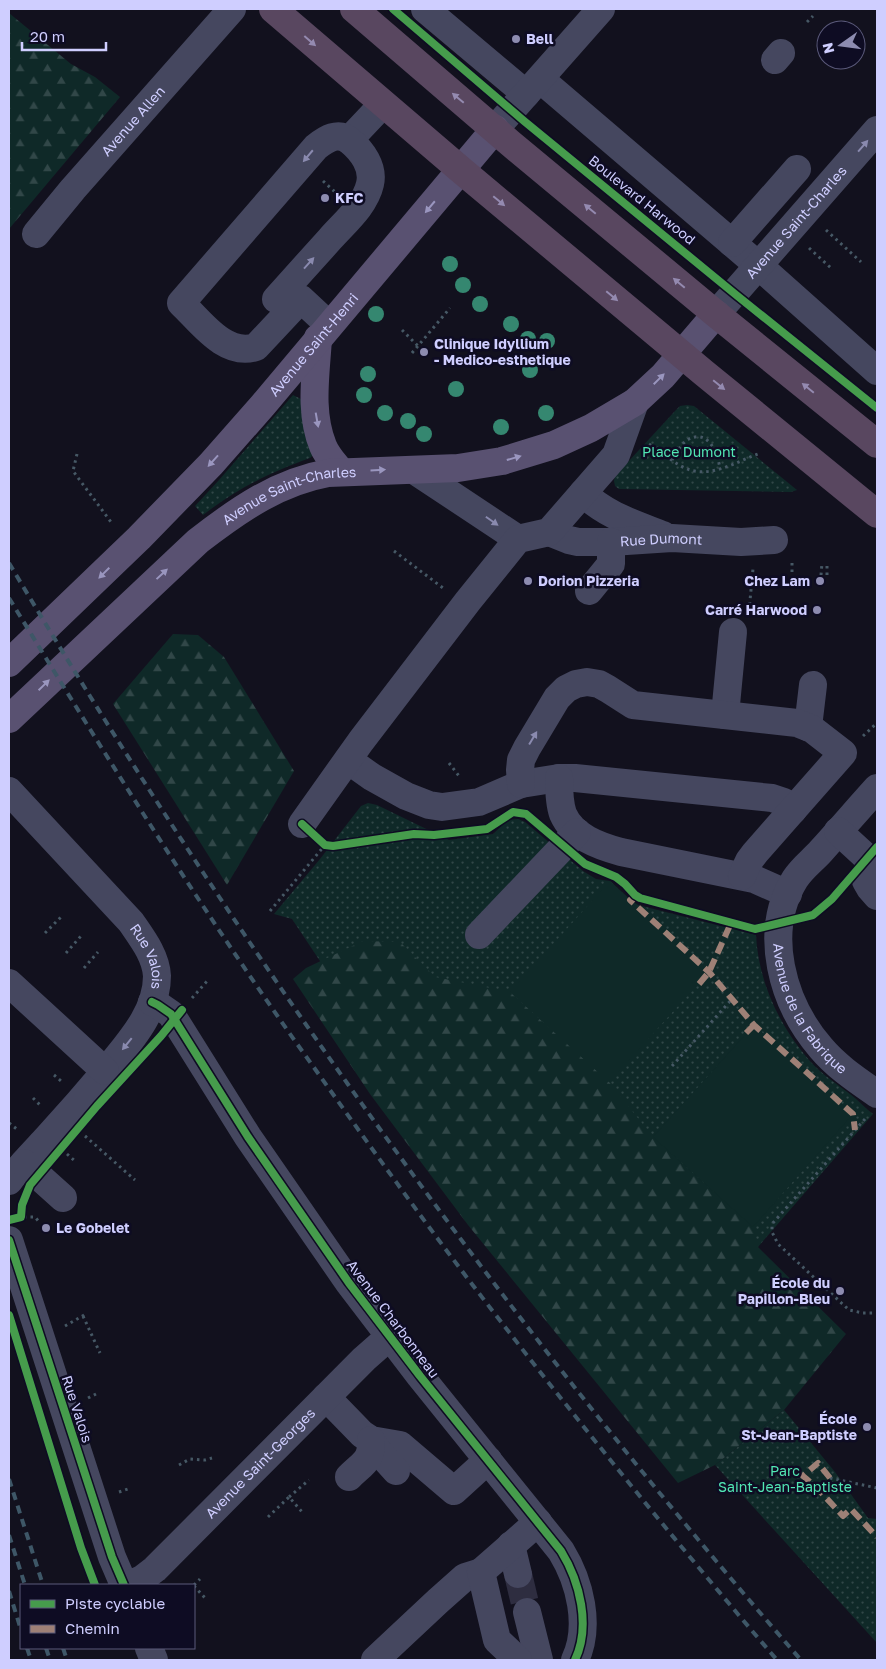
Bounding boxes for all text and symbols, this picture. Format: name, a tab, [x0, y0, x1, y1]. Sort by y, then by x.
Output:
scale bar	[22, 20, 106, 52]
north arrow	[816, 20, 866, 70]
text: 20 m	[30, 27, 65, 45]
place label: Bell	[526, 30, 554, 47]
marker: Bell	[510, 33, 522, 45]
one-way arrow	[303, 35, 316, 46]
text: N	[818, 41, 837, 55]
street label: Avenue Allen	[97, 82, 168, 159]
one-way arrow	[452, 92, 465, 103]
one-way arrow	[857, 140, 869, 152]
one-way arrow	[303, 149, 314, 162]
street label: Boulevard Harwood	[586, 151, 699, 248]
street label: Avenue Saint-Charles	[742, 162, 850, 282]
place label: KFC	[335, 189, 363, 206]
marker: KFC	[319, 192, 331, 204]
one-way arrow	[492, 195, 504, 207]
one-way arrow	[424, 201, 435, 214]
one-way arrow	[584, 203, 597, 214]
one-way arrow	[303, 257, 315, 269]
one-way arrow	[673, 277, 685, 289]
street label: Avenue Saint-Henri	[265, 289, 361, 399]
one-way arrow	[606, 290, 619, 301]
place label: Clinique Idyllium - Medico-esthetique	[434, 335, 571, 368]
marker: Clinique Idyllium - Medico-esthetique	[418, 346, 430, 358]
one-way arrow	[653, 373, 665, 385]
one-way arrow	[712, 380, 725, 391]
one-way arrow	[802, 383, 815, 394]
one-way arrow	[313, 412, 321, 428]
park label: Place Dumont	[642, 443, 736, 460]
one-way arrow	[507, 453, 522, 461]
one-way arrow	[207, 455, 219, 467]
street label: Avenue Saint-Charles	[219, 463, 357, 528]
one-way arrow	[370, 466, 386, 474]
one-way arrow	[485, 516, 498, 526]
street label: Rue Dumont	[619, 529, 703, 549]
one-way arrow	[98, 567, 110, 579]
one-way arrow	[156, 568, 168, 580]
place label: Dorion Pizzeria	[538, 572, 639, 589]
place label: Chez Lam	[744, 572, 810, 589]
marker: Dorion Pizzeria	[522, 575, 534, 587]
marker: Chez Lam	[814, 575, 826, 587]
place label: Carré Harwood	[705, 601, 807, 618]
marker: Carré Harwood	[811, 604, 823, 616]
one-way arrow	[38, 679, 50, 691]
one-way arrow	[529, 732, 538, 745]
street label: Rue Valois	[127, 920, 166, 990]
street label: Avenue de la Fabrique	[770, 943, 851, 1077]
one-way arrow	[122, 1037, 133, 1050]
place label: Le Gobelet	[56, 1219, 130, 1236]
marker: Le Gobelet	[40, 1222, 52, 1234]
street label: Avenue Charbonneau	[344, 1256, 443, 1381]
place label: École du Papillon-Bleu	[738, 1274, 830, 1307]
marker: École du Papillon-Bleu	[834, 1285, 846, 1297]
street label: Rue Valois	[59, 1373, 96, 1445]
street label: Avenue Saint-Georges	[201, 1404, 318, 1522]
place label: École St-Jean-Baptiste	[741, 1410, 857, 1443]
marker: École St-Jean-Baptiste	[861, 1421, 873, 1433]
park label: Parc Saint-Jean-Baptiste	[718, 1462, 852, 1495]
legend	[20, 1584, 195, 1649]
text: Piste cyclable	[65, 1594, 166, 1612]
text: Chemin	[65, 1619, 120, 1637]

